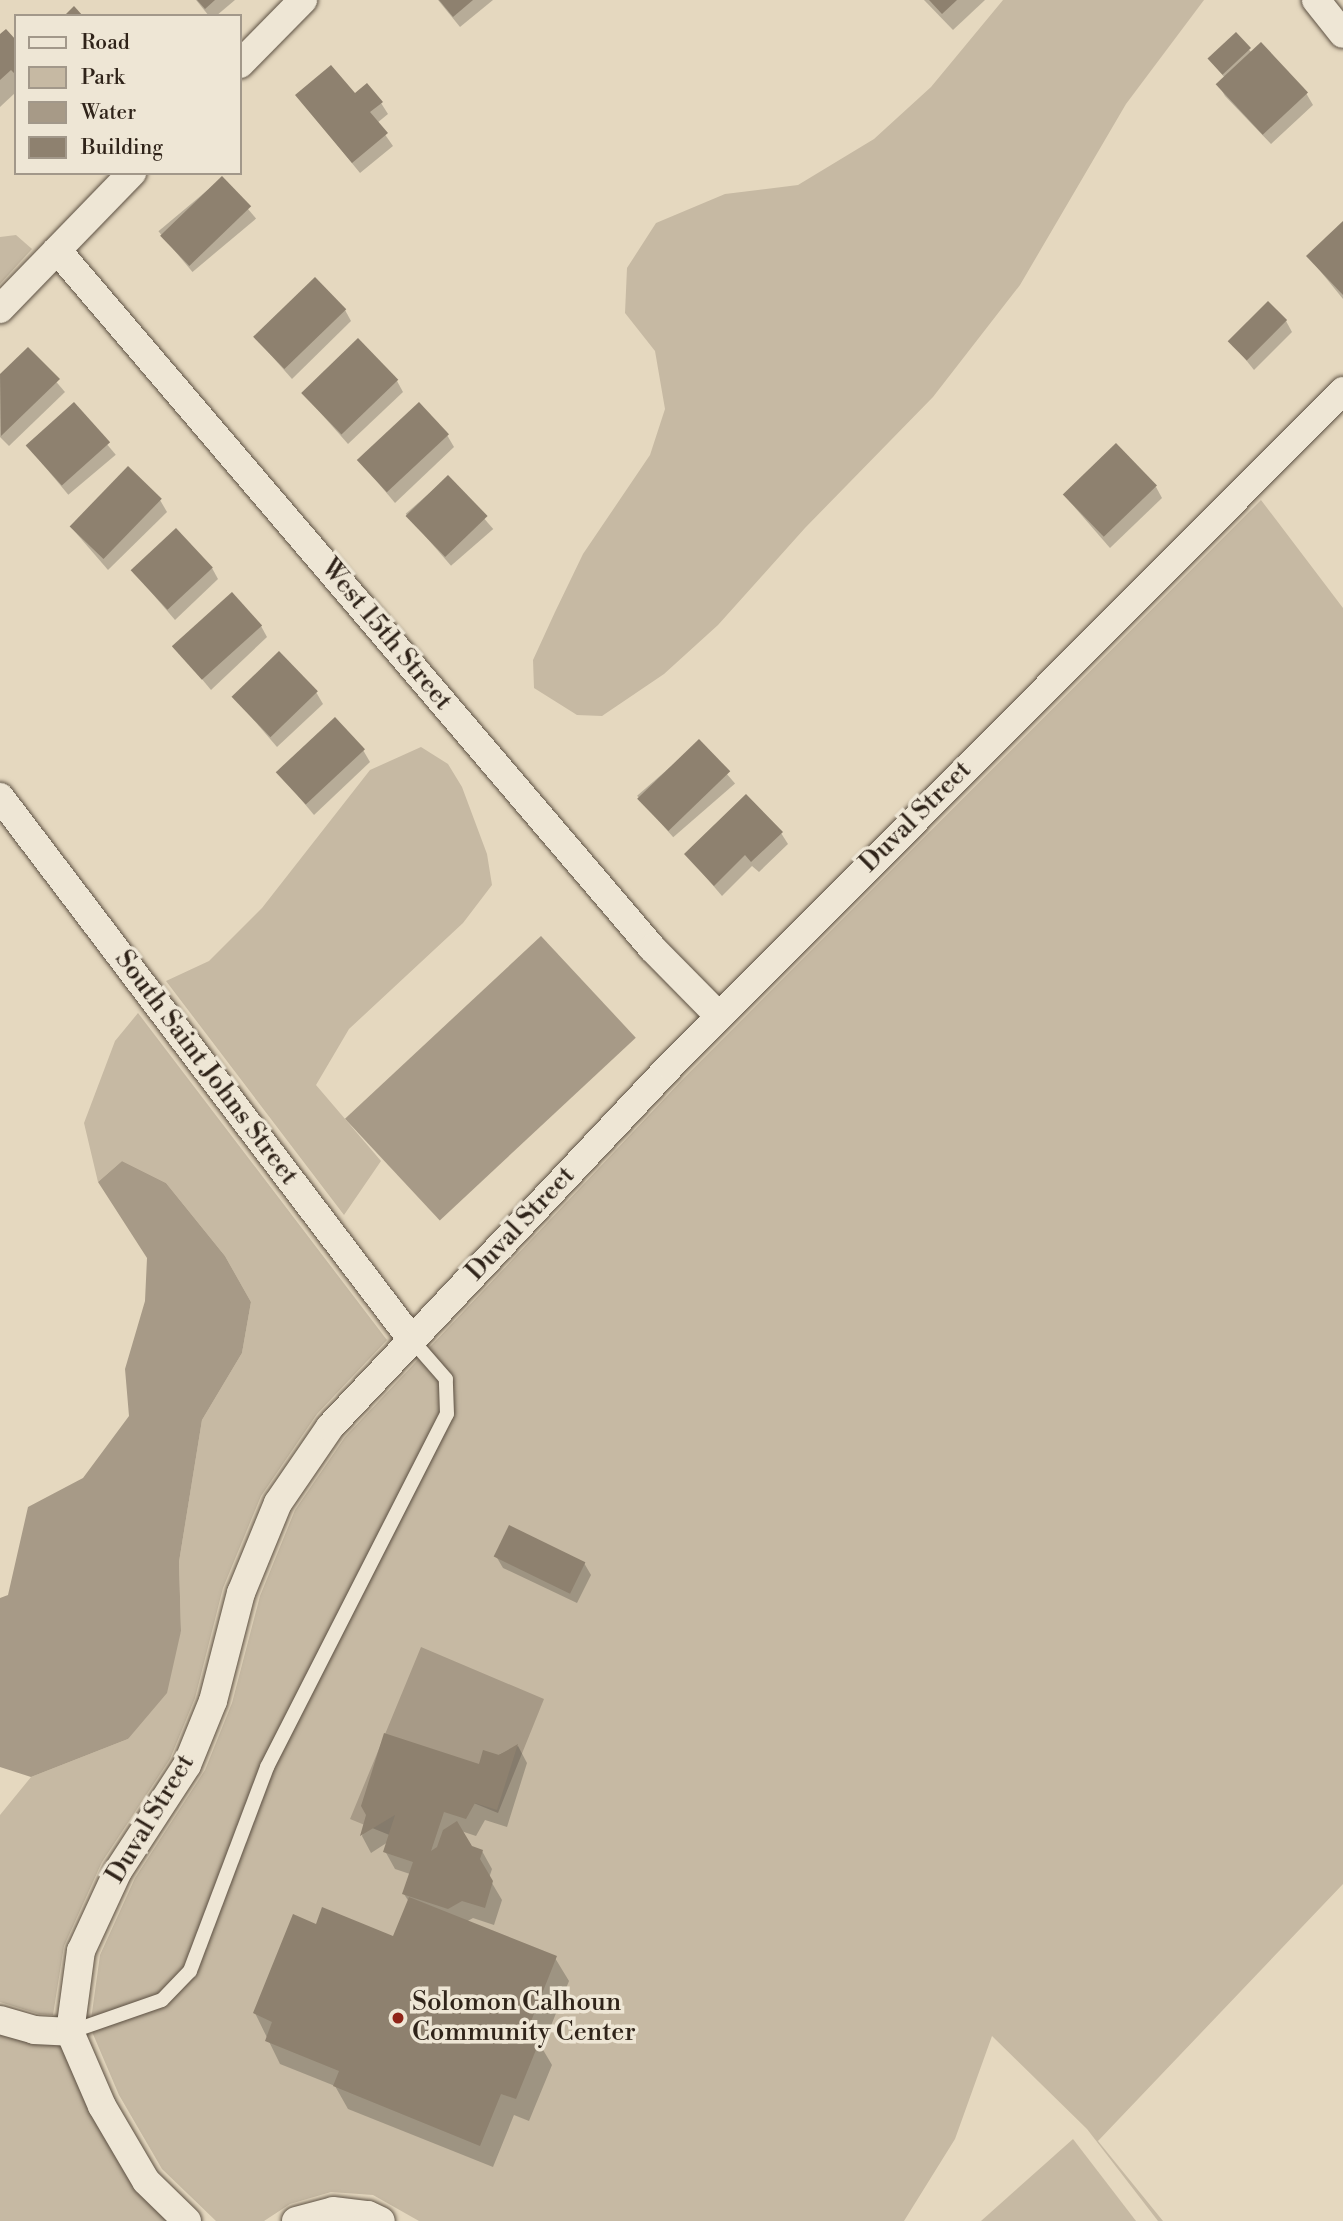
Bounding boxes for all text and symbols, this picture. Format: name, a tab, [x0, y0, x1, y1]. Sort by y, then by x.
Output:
legend	[14, 14, 242, 175]
text: Road	[81, 30, 130, 56]
text: Park	[81, 65, 125, 91]
text: Water	[81, 100, 136, 126]
text: Building	[81, 135, 163, 161]
street label: West 15th Street	[314, 553, 458, 717]
street label: Duval Street	[854, 755, 978, 879]
street label: South Saint Johns Street	[108, 945, 304, 1191]
street label: Duval Street	[460, 1160, 582, 1288]
street label: Duval Street	[100, 1749, 202, 1889]
place label: Solomon Calhoun Community Center	[412, 1987, 636, 2048]
marker: Solomon Calhoun Community Center	[390, 2010, 406, 2026]

